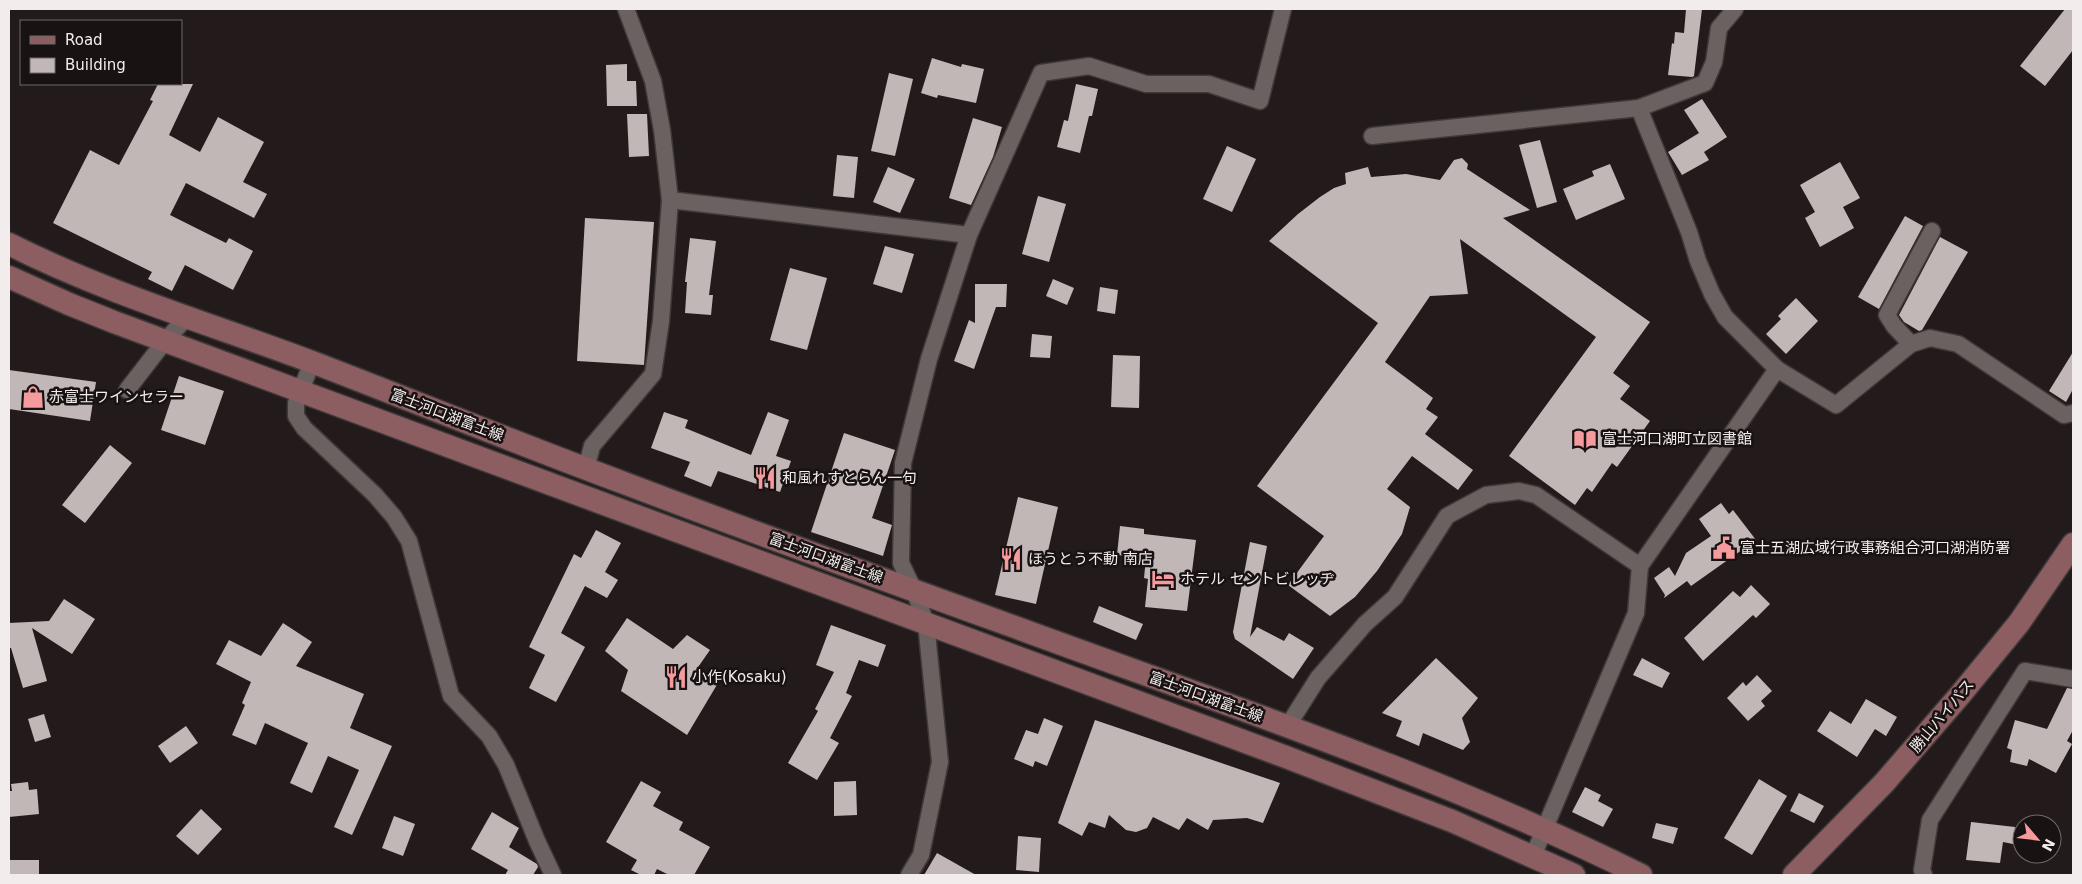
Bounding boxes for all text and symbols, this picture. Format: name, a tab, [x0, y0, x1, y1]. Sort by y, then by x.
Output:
legend	[20, 20, 182, 85]
text: Road	[65, 31, 103, 49]
text: Building	[65, 56, 126, 74]
shop icon: 赤富士ワインセラー	[20, 384, 46, 410]
street label: 富士河口湖富士線	[388, 385, 506, 445]
place label: 赤富士ワインセラー	[49, 388, 184, 406]
library icon: 富士河口湖町立図書館	[1572, 426, 1598, 452]
place label: 富士河口湖町立図書館	[1602, 430, 1752, 448]
restaurant icon: 和風れすとらん一句	[752, 465, 778, 491]
place label: 和風れすとらん一句	[782, 469, 917, 487]
street label: 富士河口湖富士線	[767, 529, 885, 587]
public building icon: 富士五湖広域行政事務組合河口湖消防署	[1711, 535, 1737, 561]
place label: 富士五湖広域行政事務組合河口湖消防署	[1740, 539, 2010, 557]
restaurant icon: ほうとう不動 南店	[998, 546, 1024, 572]
place label: ほうとう不動 南店	[1028, 550, 1153, 568]
hotel icon: ホテル セントビレッヂ	[1150, 566, 1176, 592]
place label: ホテル セントビレッヂ	[1180, 570, 1335, 588]
restaurant icon: 小作(Kosaku)	[663, 664, 689, 690]
place label: 小作(Kosaku)	[692, 668, 787, 686]
street label: 富士河口湖富士線	[1147, 668, 1265, 726]
street label: 勝山バイパス	[1906, 676, 1978, 756]
north arrow	[2012, 814, 2062, 864]
text: N	[2039, 836, 2058, 854]

